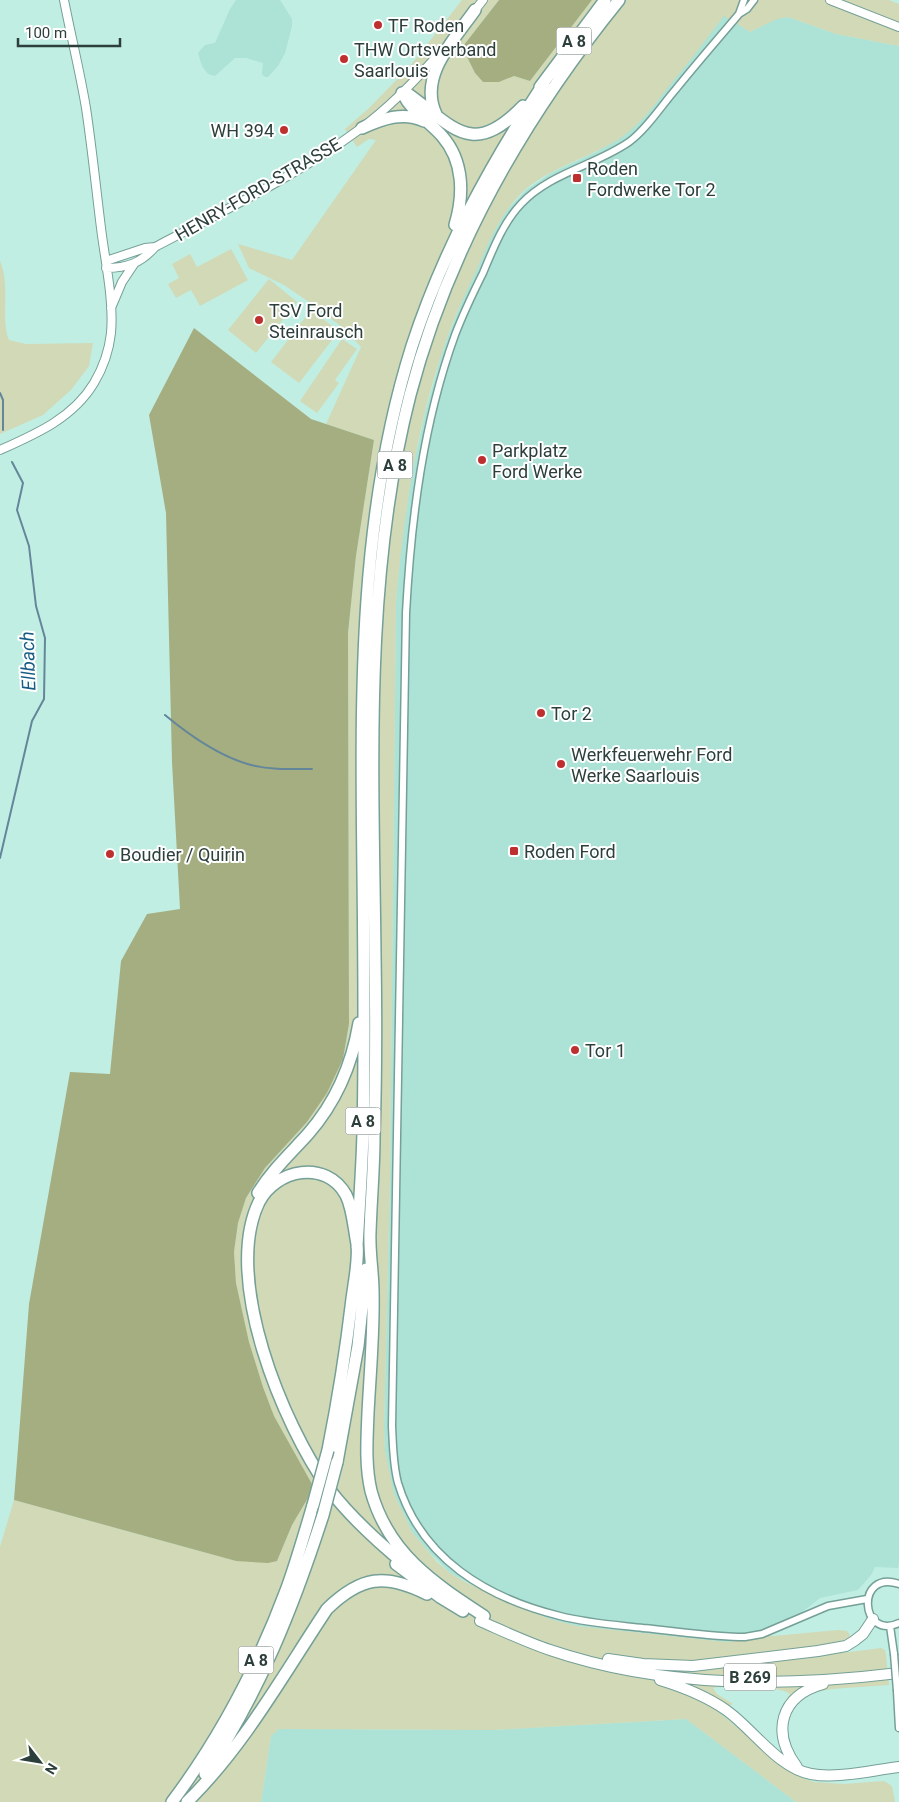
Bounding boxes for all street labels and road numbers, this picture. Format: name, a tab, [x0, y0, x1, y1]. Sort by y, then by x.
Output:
road number: A 8	[556, 27, 592, 54]
street label: HENRY-FORD-STRASSE	[171, 133, 345, 245]
road number: A 8	[378, 452, 412, 478]
road number: A 8	[346, 1108, 380, 1134]
road number: A 8	[238, 1646, 274, 1674]
road number: B 269	[724, 1664, 776, 1690]

